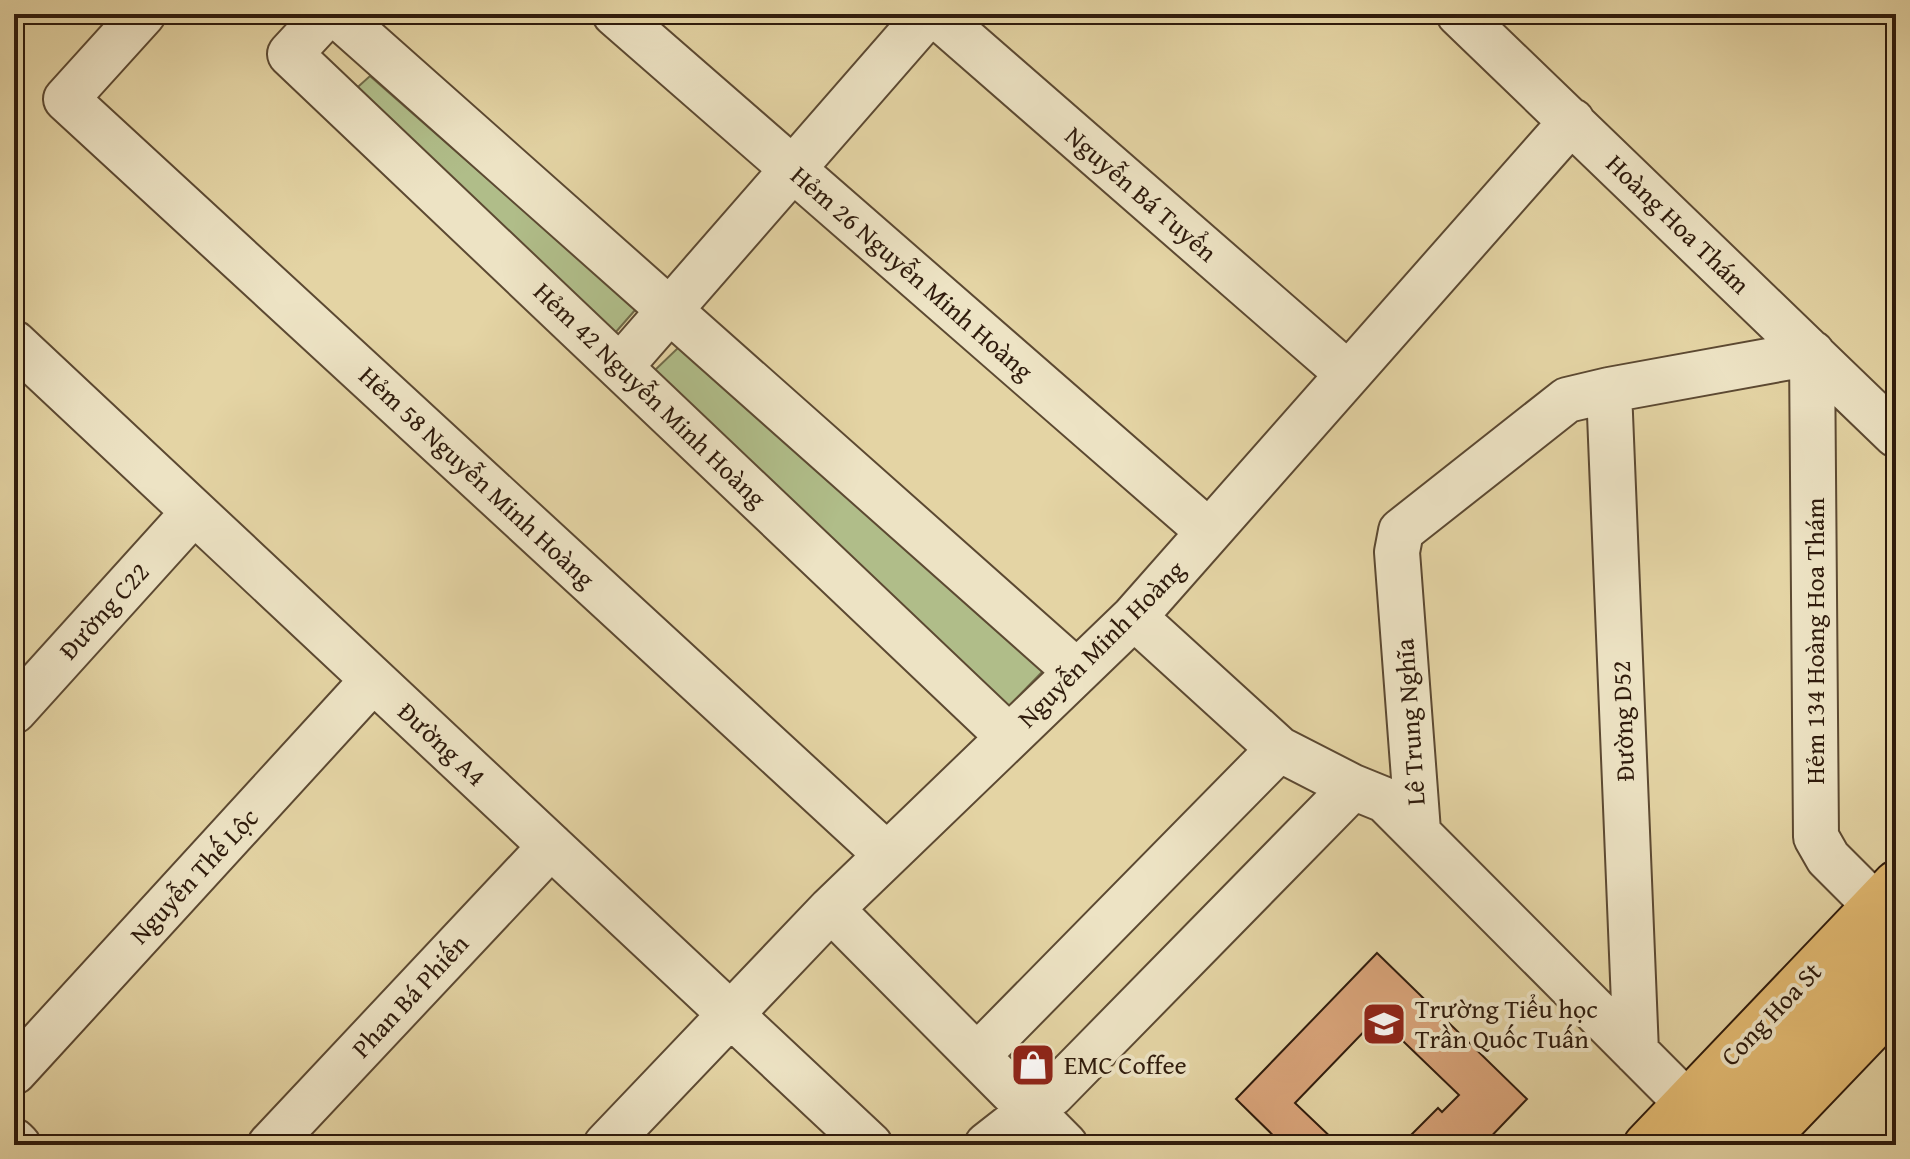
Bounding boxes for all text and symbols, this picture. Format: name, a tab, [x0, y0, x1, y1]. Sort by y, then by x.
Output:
street label: Nguyễn Bá Tuyển	[1057, 116, 1226, 271]
street label: Hoàng Hoa Thám	[1597, 145, 1759, 303]
street label: Hẻm 26 Nguyễn Minh Hoàng	[782, 156, 1042, 389]
street label: Hẻm 42 Nguyễn Minh Hoàng	[525, 273, 776, 517]
street label: Hẻm 58 Nguyễn Minh Hoàng	[350, 356, 604, 597]
street label: Hẻm 134 Hoàng Hoa Thám	[1795, 497, 1834, 785]
street label: Nguyễn Minh Hoàng	[1008, 551, 1193, 736]
street label: Đường C22	[49, 553, 158, 668]
street label: Lê Trung Nghĩa	[1384, 637, 1435, 807]
street label: Đường D52	[1601, 660, 1644, 782]
street label: Đường A4	[389, 692, 495, 795]
street label: Nguyễn Thế Lộc	[120, 799, 267, 953]
street label: Phan Bá Phiến	[342, 925, 478, 1066]
street label: Cong Hoa St	[1711, 953, 1830, 1074]
place label: Trường Tiểu học Trần Quốc Tuấn	[1415, 989, 1598, 1058]
school or university icon: Trường Tiểu học Trần Quốc Tuấn	[1360, 1000, 1408, 1048]
shop icon: EMC Coffee	[1009, 1041, 1057, 1089]
place label: EMC Coffee	[1064, 1045, 1187, 1084]

